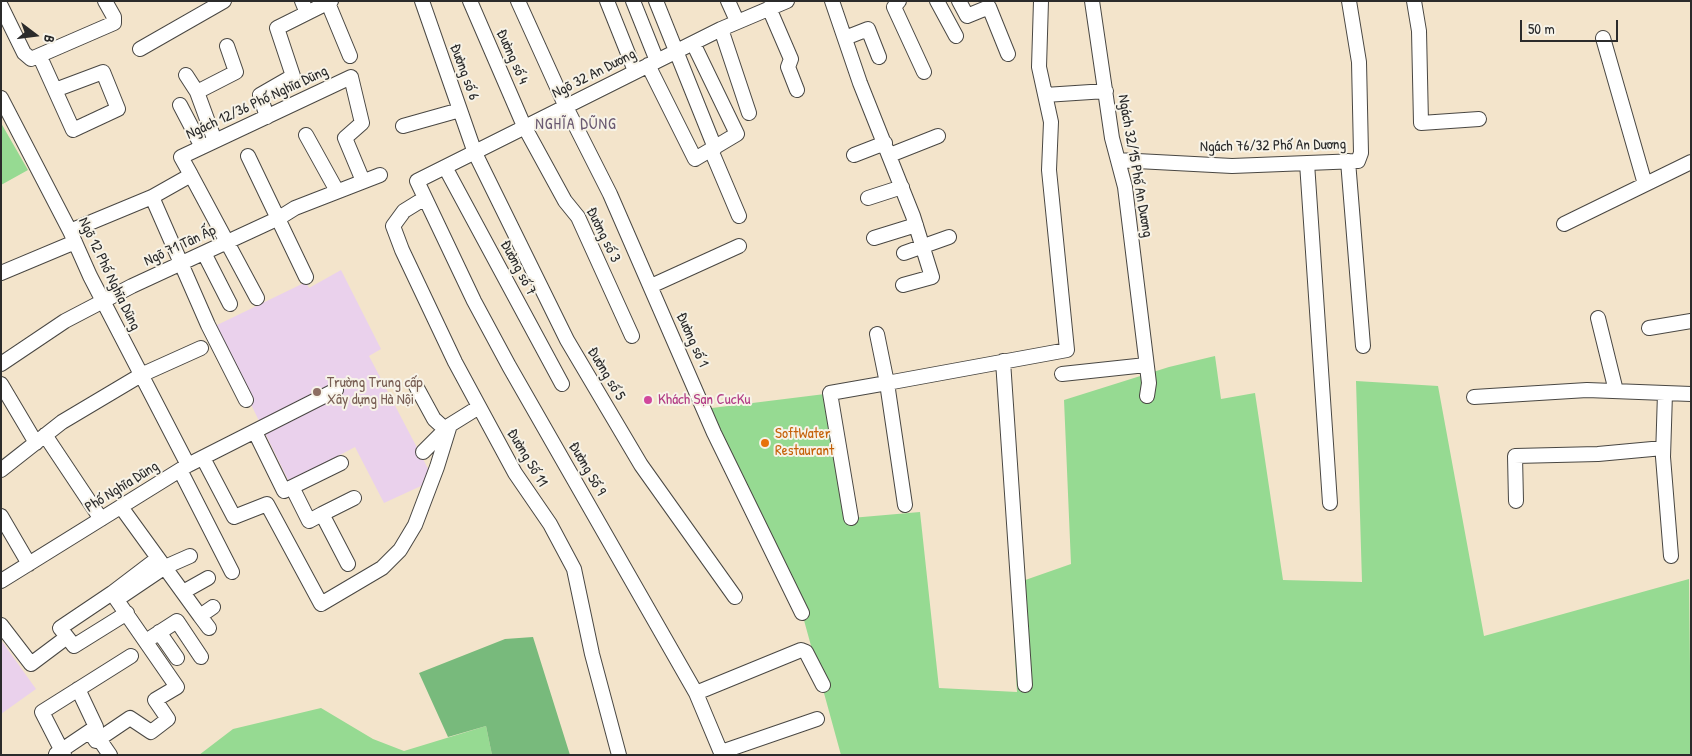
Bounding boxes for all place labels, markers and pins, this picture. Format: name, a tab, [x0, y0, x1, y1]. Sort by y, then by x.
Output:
place label: Trường Trung cấp Xây dựng Hà Nội	[327, 374, 423, 409]
marker: Trường Trung cấp Xây dựng Hà Nội	[311, 386, 323, 398]
place label: Khách Sạn CucKu	[658, 391, 750, 409]
marker: Khách Sạn CucKu	[642, 394, 654, 406]
place label: SoftWater Restaurant	[775, 425, 834, 460]
marker: SoftWater Restaurant	[759, 437, 771, 449]

